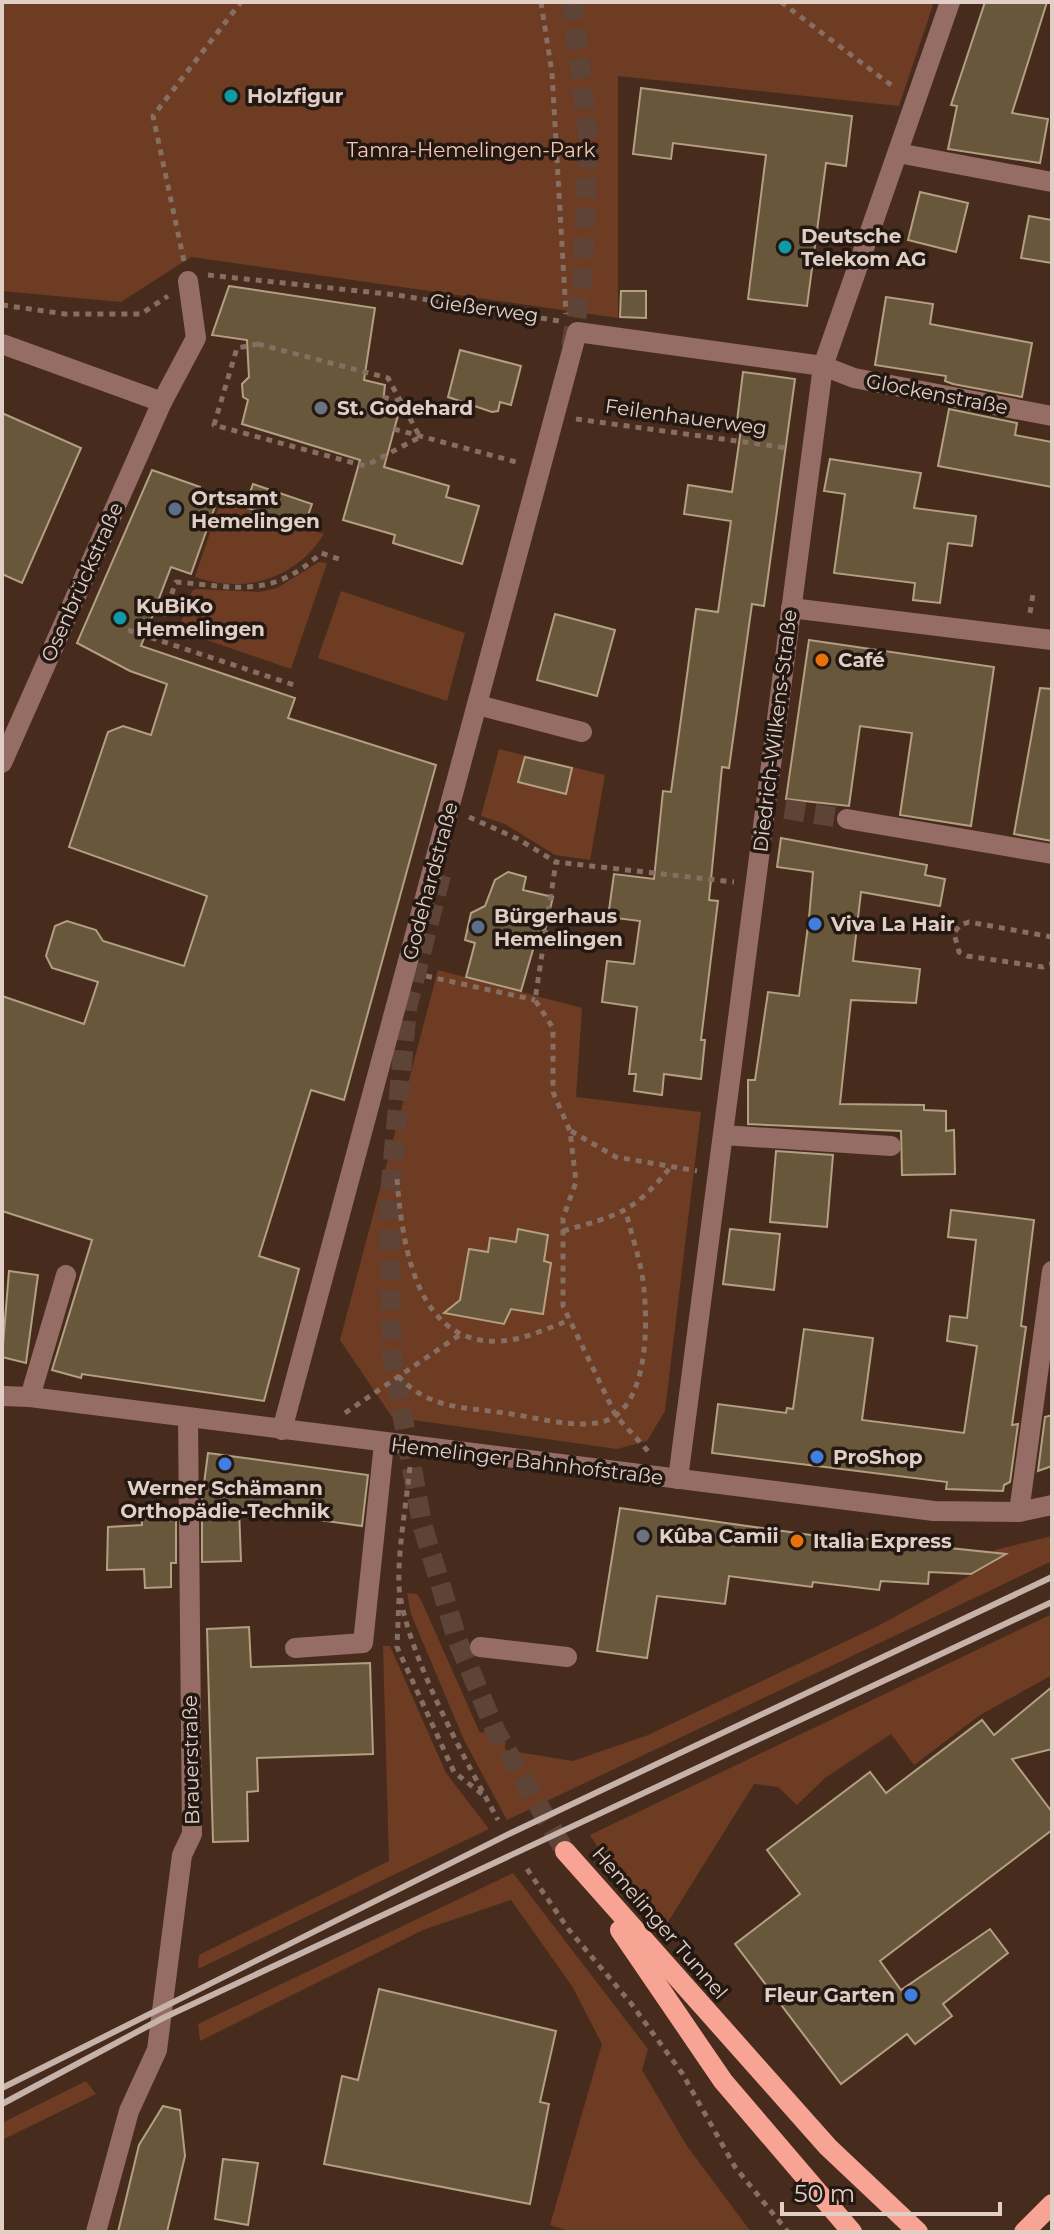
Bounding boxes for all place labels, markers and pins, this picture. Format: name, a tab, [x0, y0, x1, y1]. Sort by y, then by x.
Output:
place label: Holzfigur	[247, 84, 344, 108]
marker: Holzfigur	[222, 87, 240, 105]
place label: Deutsche Telekom AG	[801, 224, 926, 271]
marker: Deutsche Telekom AG	[776, 238, 794, 256]
place label: St. Godehard	[337, 396, 473, 420]
marker: St. Godehard	[312, 399, 330, 417]
place label: Ortsamt Hemelingen	[191, 486, 320, 533]
marker: Ortsamt Hemelingen	[166, 500, 184, 518]
place label: KuBiKo Hemelingen	[136, 594, 265, 641]
marker: KuBiKo Hemelingen	[111, 609, 129, 627]
place label: Café	[838, 648, 885, 672]
marker: Café	[813, 651, 831, 669]
place label: Bürgerhaus Hemelingen	[494, 904, 623, 951]
place label: Viva La Hair	[830, 912, 955, 936]
marker: Viva La Hair	[806, 915, 824, 933]
marker: Bürgerhaus Hemelingen	[469, 918, 487, 936]
place label: ProShop	[833, 1445, 923, 1469]
marker: ProShop	[808, 1448, 826, 1466]
marker: Werner Schämann Orthopädie-Technik	[216, 1455, 234, 1473]
place label: Werner Schämann Orthopädie-Technik	[120, 1476, 331, 1523]
place label: Kûba Camii	[659, 1524, 779, 1548]
marker: Kûba Camii	[634, 1527, 652, 1545]
place label: Italia Express	[813, 1529, 952, 1553]
marker: Italia Express	[788, 1532, 806, 1550]
place label: Fleur Garten	[764, 1983, 895, 2007]
marker: Fleur Garten	[902, 1986, 920, 2004]

